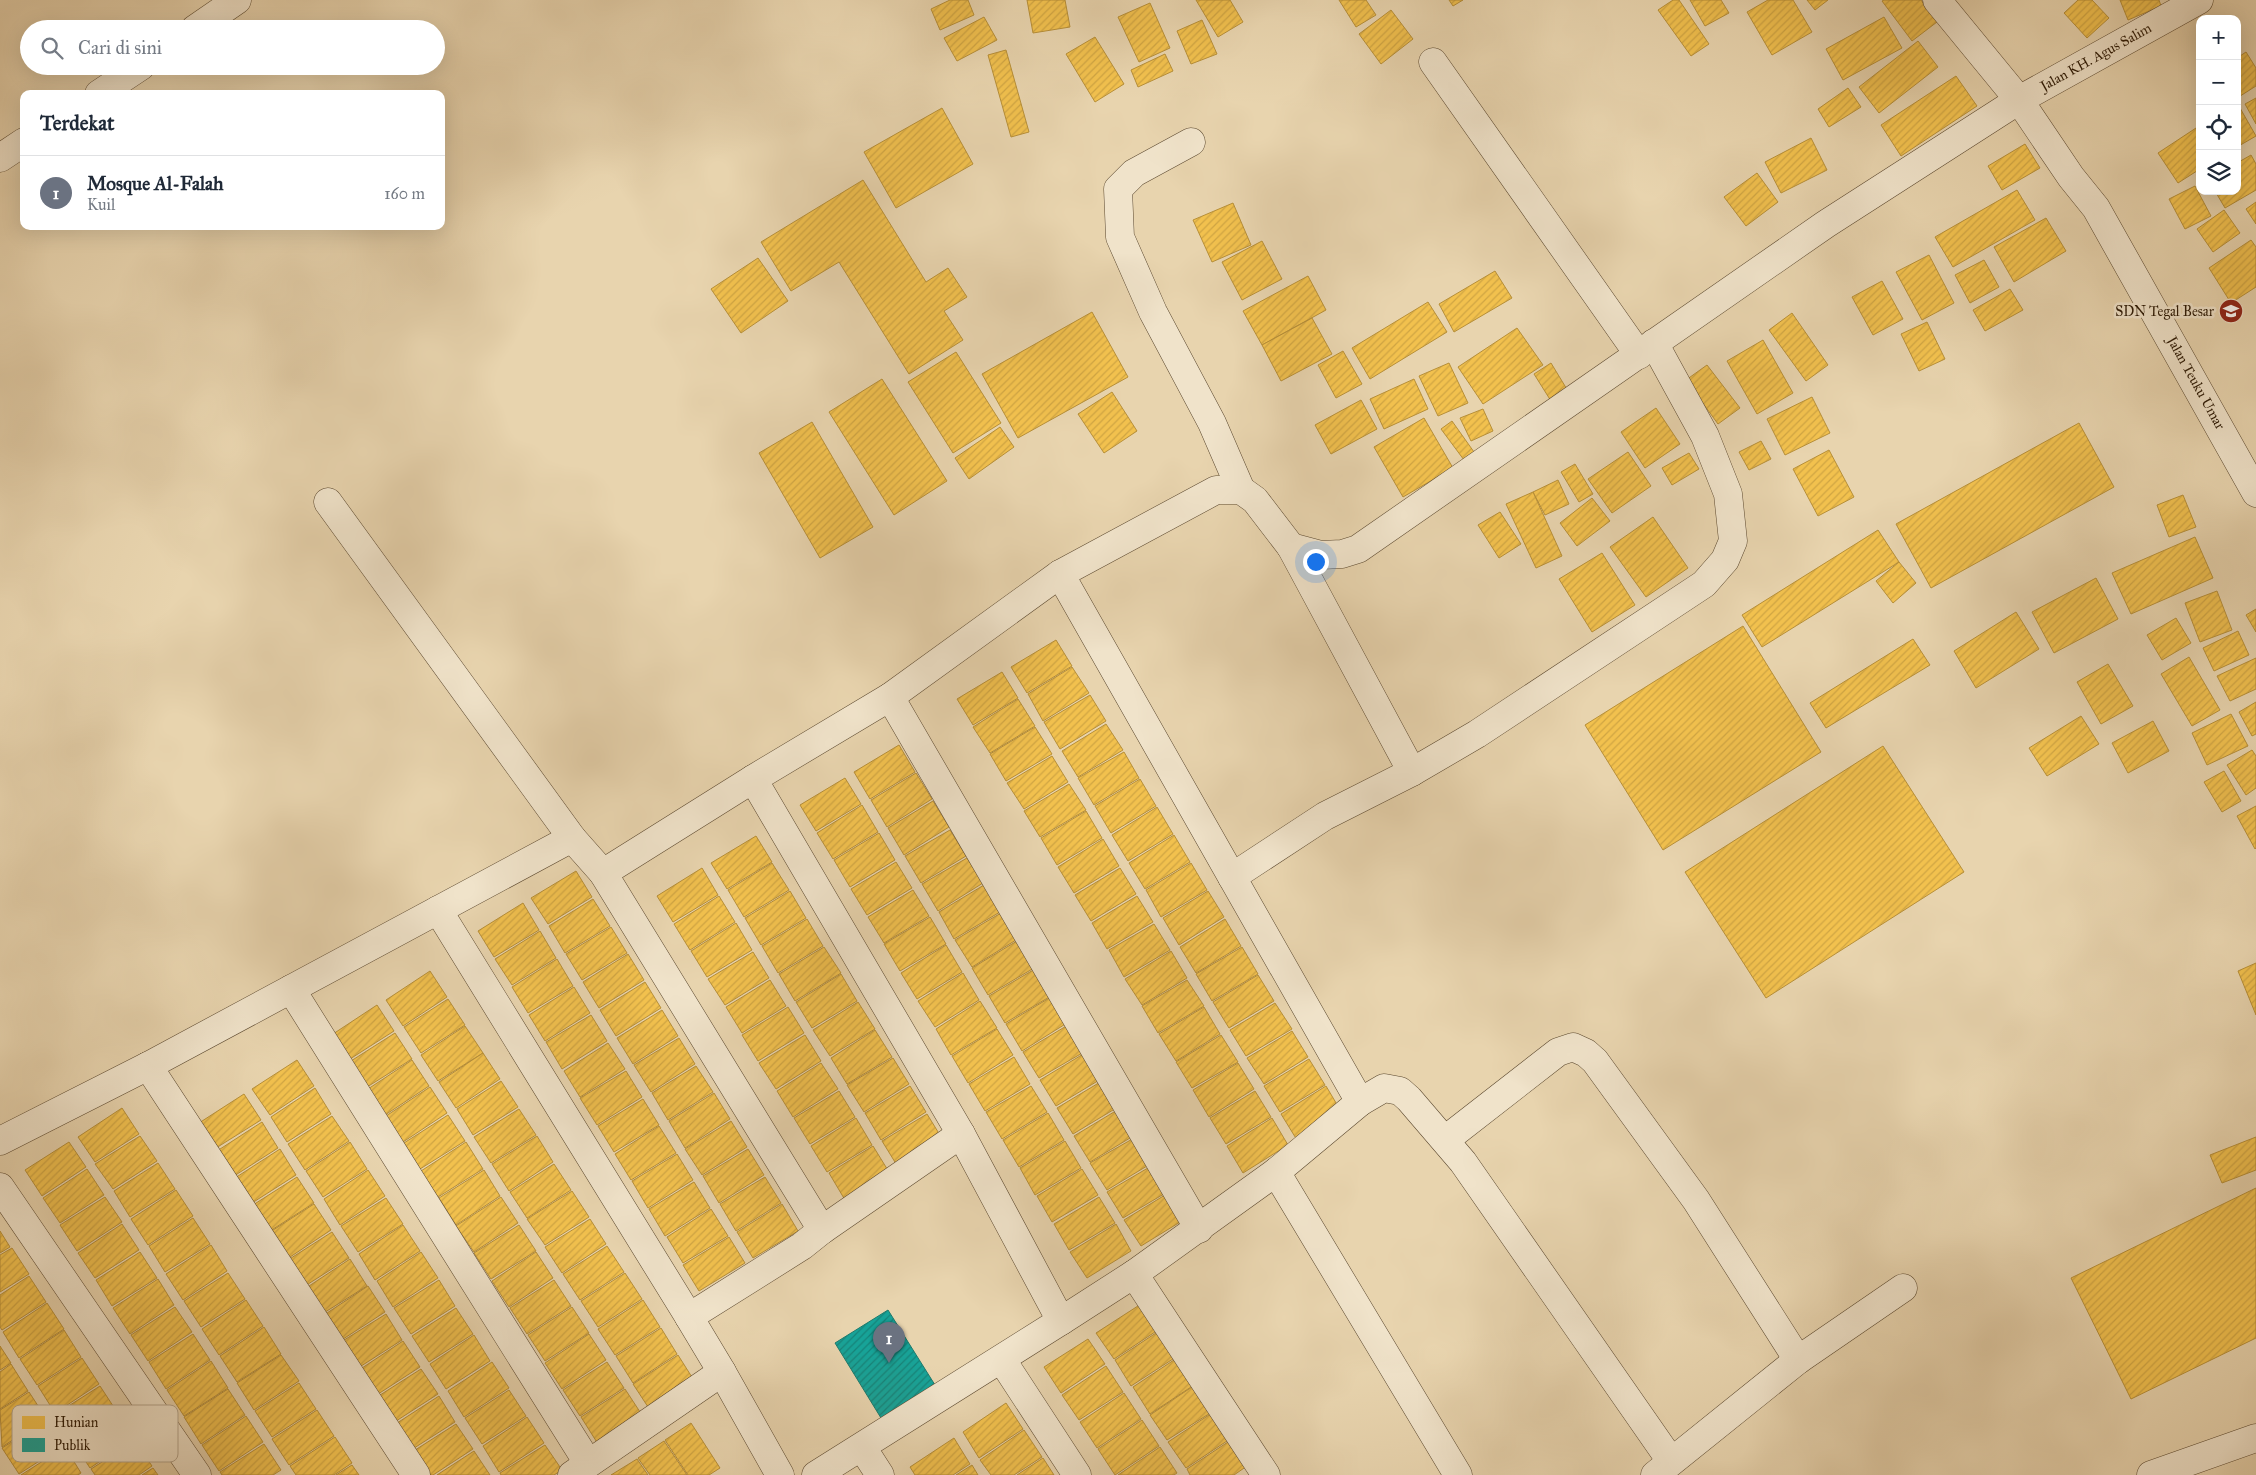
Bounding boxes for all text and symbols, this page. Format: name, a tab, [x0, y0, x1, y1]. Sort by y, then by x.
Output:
map controls	[2196, 15, 2241, 195]
button: +	[2196, 15, 2241, 60]
street label: Jalan KH. Agus Salim	[2036, 19, 2155, 96]
search box	[20, 20, 445, 75]
icon: search	[38, 34, 66, 62]
text: Cari di sini	[78, 36, 162, 59]
button: −	[2196, 60, 2241, 105]
button: locate	[2196, 105, 2241, 150]
text: Terdekat	[40, 110, 114, 136]
button: layers	[2196, 150, 2241, 195]
text: Mosque Al-Falah	[87, 172, 224, 195]
text: 1	[53, 184, 59, 203]
text: 160 m	[384, 184, 425, 203]
text: Kuil	[87, 195, 115, 214]
school or university icon: SDN Tegal Besar	[2218, 298, 2244, 324]
place label: SDN Tegal Besar	[2115, 303, 2215, 320]
street label: Jalan Teuku Umar	[2162, 332, 2229, 434]
your location	[1303, 549, 1329, 575]
pin: 1	[873, 1322, 905, 1363]
legend	[12, 1405, 178, 1462]
text: Hunian	[54, 1414, 99, 1431]
text: Publik	[54, 1437, 91, 1454]

